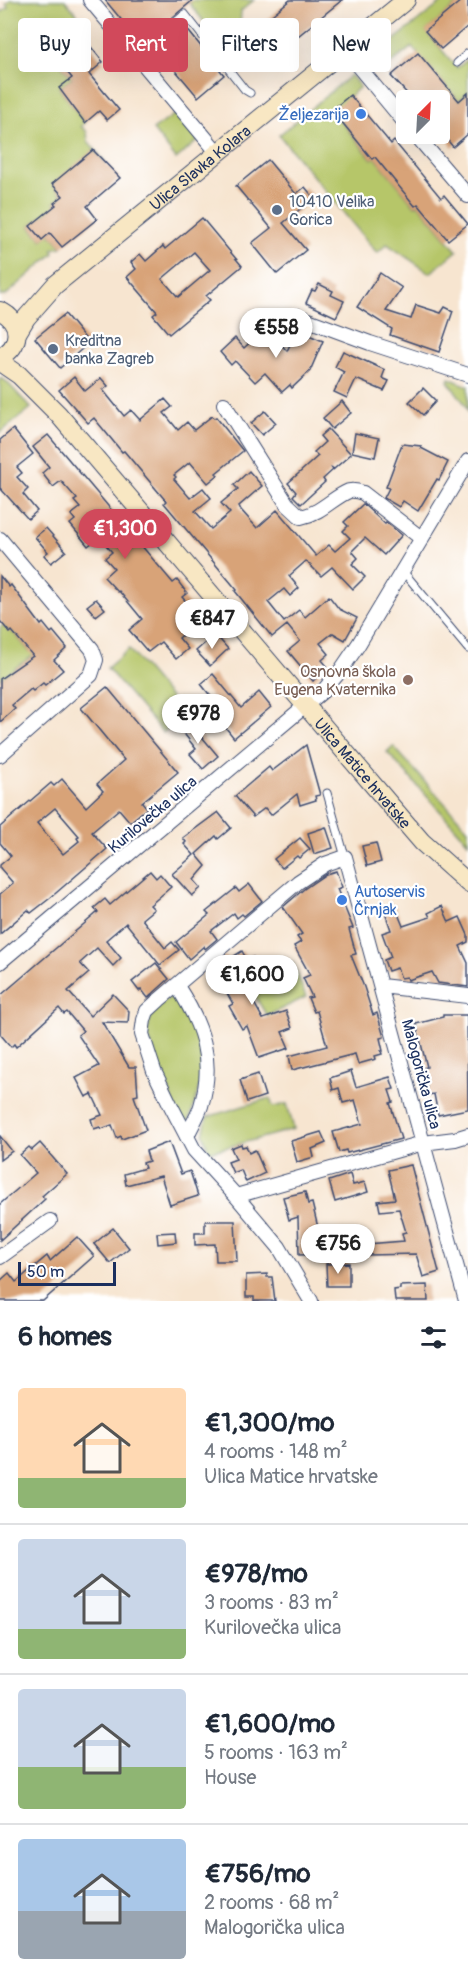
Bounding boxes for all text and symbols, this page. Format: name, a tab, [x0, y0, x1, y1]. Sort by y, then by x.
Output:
chip: Buy	[18, 18, 91, 72]
chip: Rent	[103, 18, 188, 72]
chip: Filters	[200, 18, 299, 72]
chip: New	[311, 18, 391, 72]
north arrow	[396, 90, 450, 144]
map controls	[396, 90, 450, 144]
place label: Željezarija	[279, 105, 349, 125]
marker: Željezarija	[354, 107, 368, 121]
street label: Ulica Slavka Kolara	[146, 121, 255, 215]
place label: 10410 Velika Gorica	[289, 192, 374, 230]
marker: 10410 Velika Gorica	[270, 203, 284, 217]
pin: €558	[240, 308, 312, 359]
text: €558	[254, 315, 298, 340]
place label: Kreditna banka Zagreb	[65, 331, 154, 369]
marker: Kreditna banka Zagreb	[46, 342, 60, 356]
pin: €1,300	[76, 509, 174, 560]
text: €1,300	[93, 516, 157, 541]
pin: €847	[176, 599, 248, 650]
text: €847	[189, 606, 235, 631]
place label: Osnovna škola Eugena Kvaternika	[274, 662, 396, 700]
marker: Osnovna škola Eugena Kvaternika	[401, 673, 415, 687]
pin: €978	[162, 694, 234, 745]
text: €978	[176, 701, 220, 726]
street label: Ulica Matice hrvatske	[309, 714, 415, 833]
street label: Kurilovečka ulica	[104, 772, 201, 858]
place label: Autoservis Črnjak	[354, 882, 425, 920]
marker: Autoservis Črnjak	[335, 893, 349, 907]
pin: €1,600	[203, 955, 301, 1006]
text: €1,600	[219, 962, 285, 987]
street label: Malogorička ulica	[397, 1017, 445, 1131]
pin: €756	[302, 1224, 374, 1275]
text: €756	[315, 1231, 361, 1256]
scale bar	[18, 1259, 116, 1286]
text: 50 m	[27, 1262, 64, 1282]
text: 6 homes	[18, 1321, 112, 1353]
icon: filters	[417, 1321, 450, 1354]
text: €1,300/mo	[204, 1407, 334, 1439]
icon: home	[66, 1412, 138, 1484]
text: 4 rooms · 148 m²	[204, 1439, 348, 1464]
text: Ulica Matice hrvatske	[204, 1464, 378, 1489]
text: €978/mo	[204, 1558, 308, 1590]
icon: home	[66, 1563, 138, 1635]
text: 3 rooms · 83 m²	[204, 1590, 339, 1615]
text: Kurilovečka ulica	[204, 1615, 341, 1640]
text: €1,600/mo	[204, 1708, 335, 1740]
icon: home	[66, 1713, 138, 1785]
text: 5 rooms · 163 m²	[204, 1740, 348, 1765]
text: House	[204, 1765, 256, 1790]
text: €756/mo	[204, 1858, 311, 1890]
icon: home	[66, 1863, 138, 1935]
text: 2 rooms · 68 m²	[204, 1890, 339, 1915]
text: Malogorička ulica	[204, 1915, 345, 1940]

